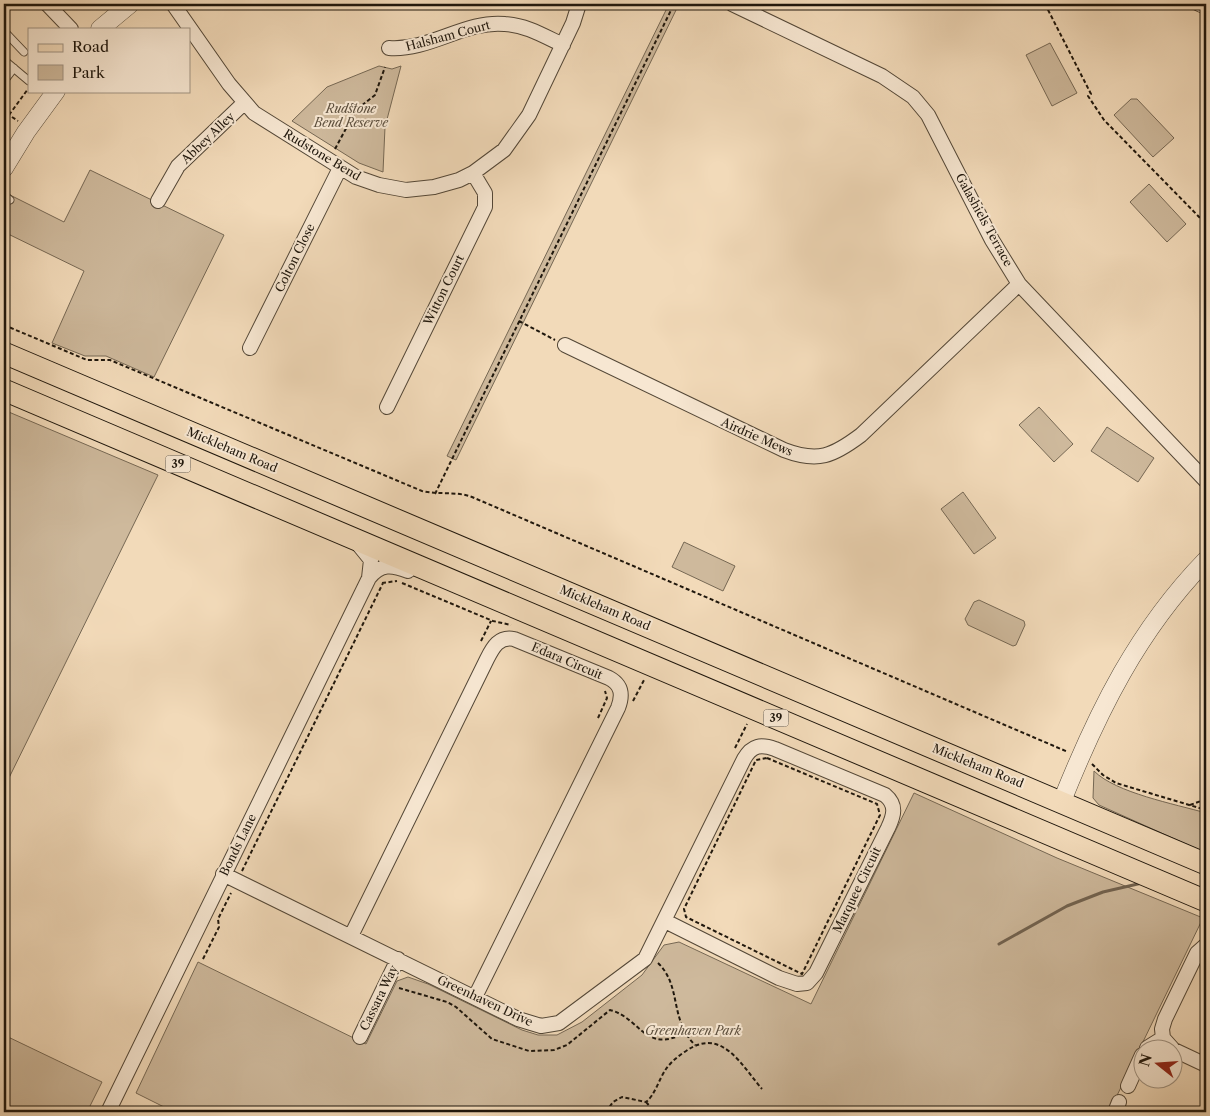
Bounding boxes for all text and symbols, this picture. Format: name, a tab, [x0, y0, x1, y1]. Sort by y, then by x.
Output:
street label: Halsham Court	[404, 17, 492, 54]
legend	[28, 28, 190, 92]
text: Road	[72, 37, 109, 56]
text: Park	[72, 63, 106, 82]
park label: Rudstone Bend Reserve	[313, 101, 389, 130]
street label: Abbey Alley	[177, 108, 238, 167]
street label: Rudstone Bend	[281, 126, 364, 184]
street label: Galashiels Terrace	[953, 170, 1016, 269]
street label: Colton Close	[271, 221, 318, 295]
street label: Witton Court	[420, 251, 467, 328]
street label: Airdrie Mews	[718, 414, 795, 459]
street label: Mickleham Road	[185, 424, 280, 476]
road number: 39	[166, 456, 190, 472]
street label: Mickleham Road	[558, 582, 653, 634]
street label: Edara Circuit	[529, 639, 606, 683]
road number: 39	[764, 710, 788, 726]
street label: Mickleham Road	[930, 740, 1027, 791]
street label: Bonds Lane	[216, 811, 259, 878]
street label: Marquee Circuit	[829, 844, 884, 935]
street label: Cassara Way	[356, 962, 401, 1033]
street label: Greenhaven Drive	[435, 972, 536, 1029]
park label: Greenhaven Park	[645, 1023, 742, 1038]
north arrow	[1132, 1038, 1182, 1088]
text: N	[1135, 1052, 1156, 1069]

